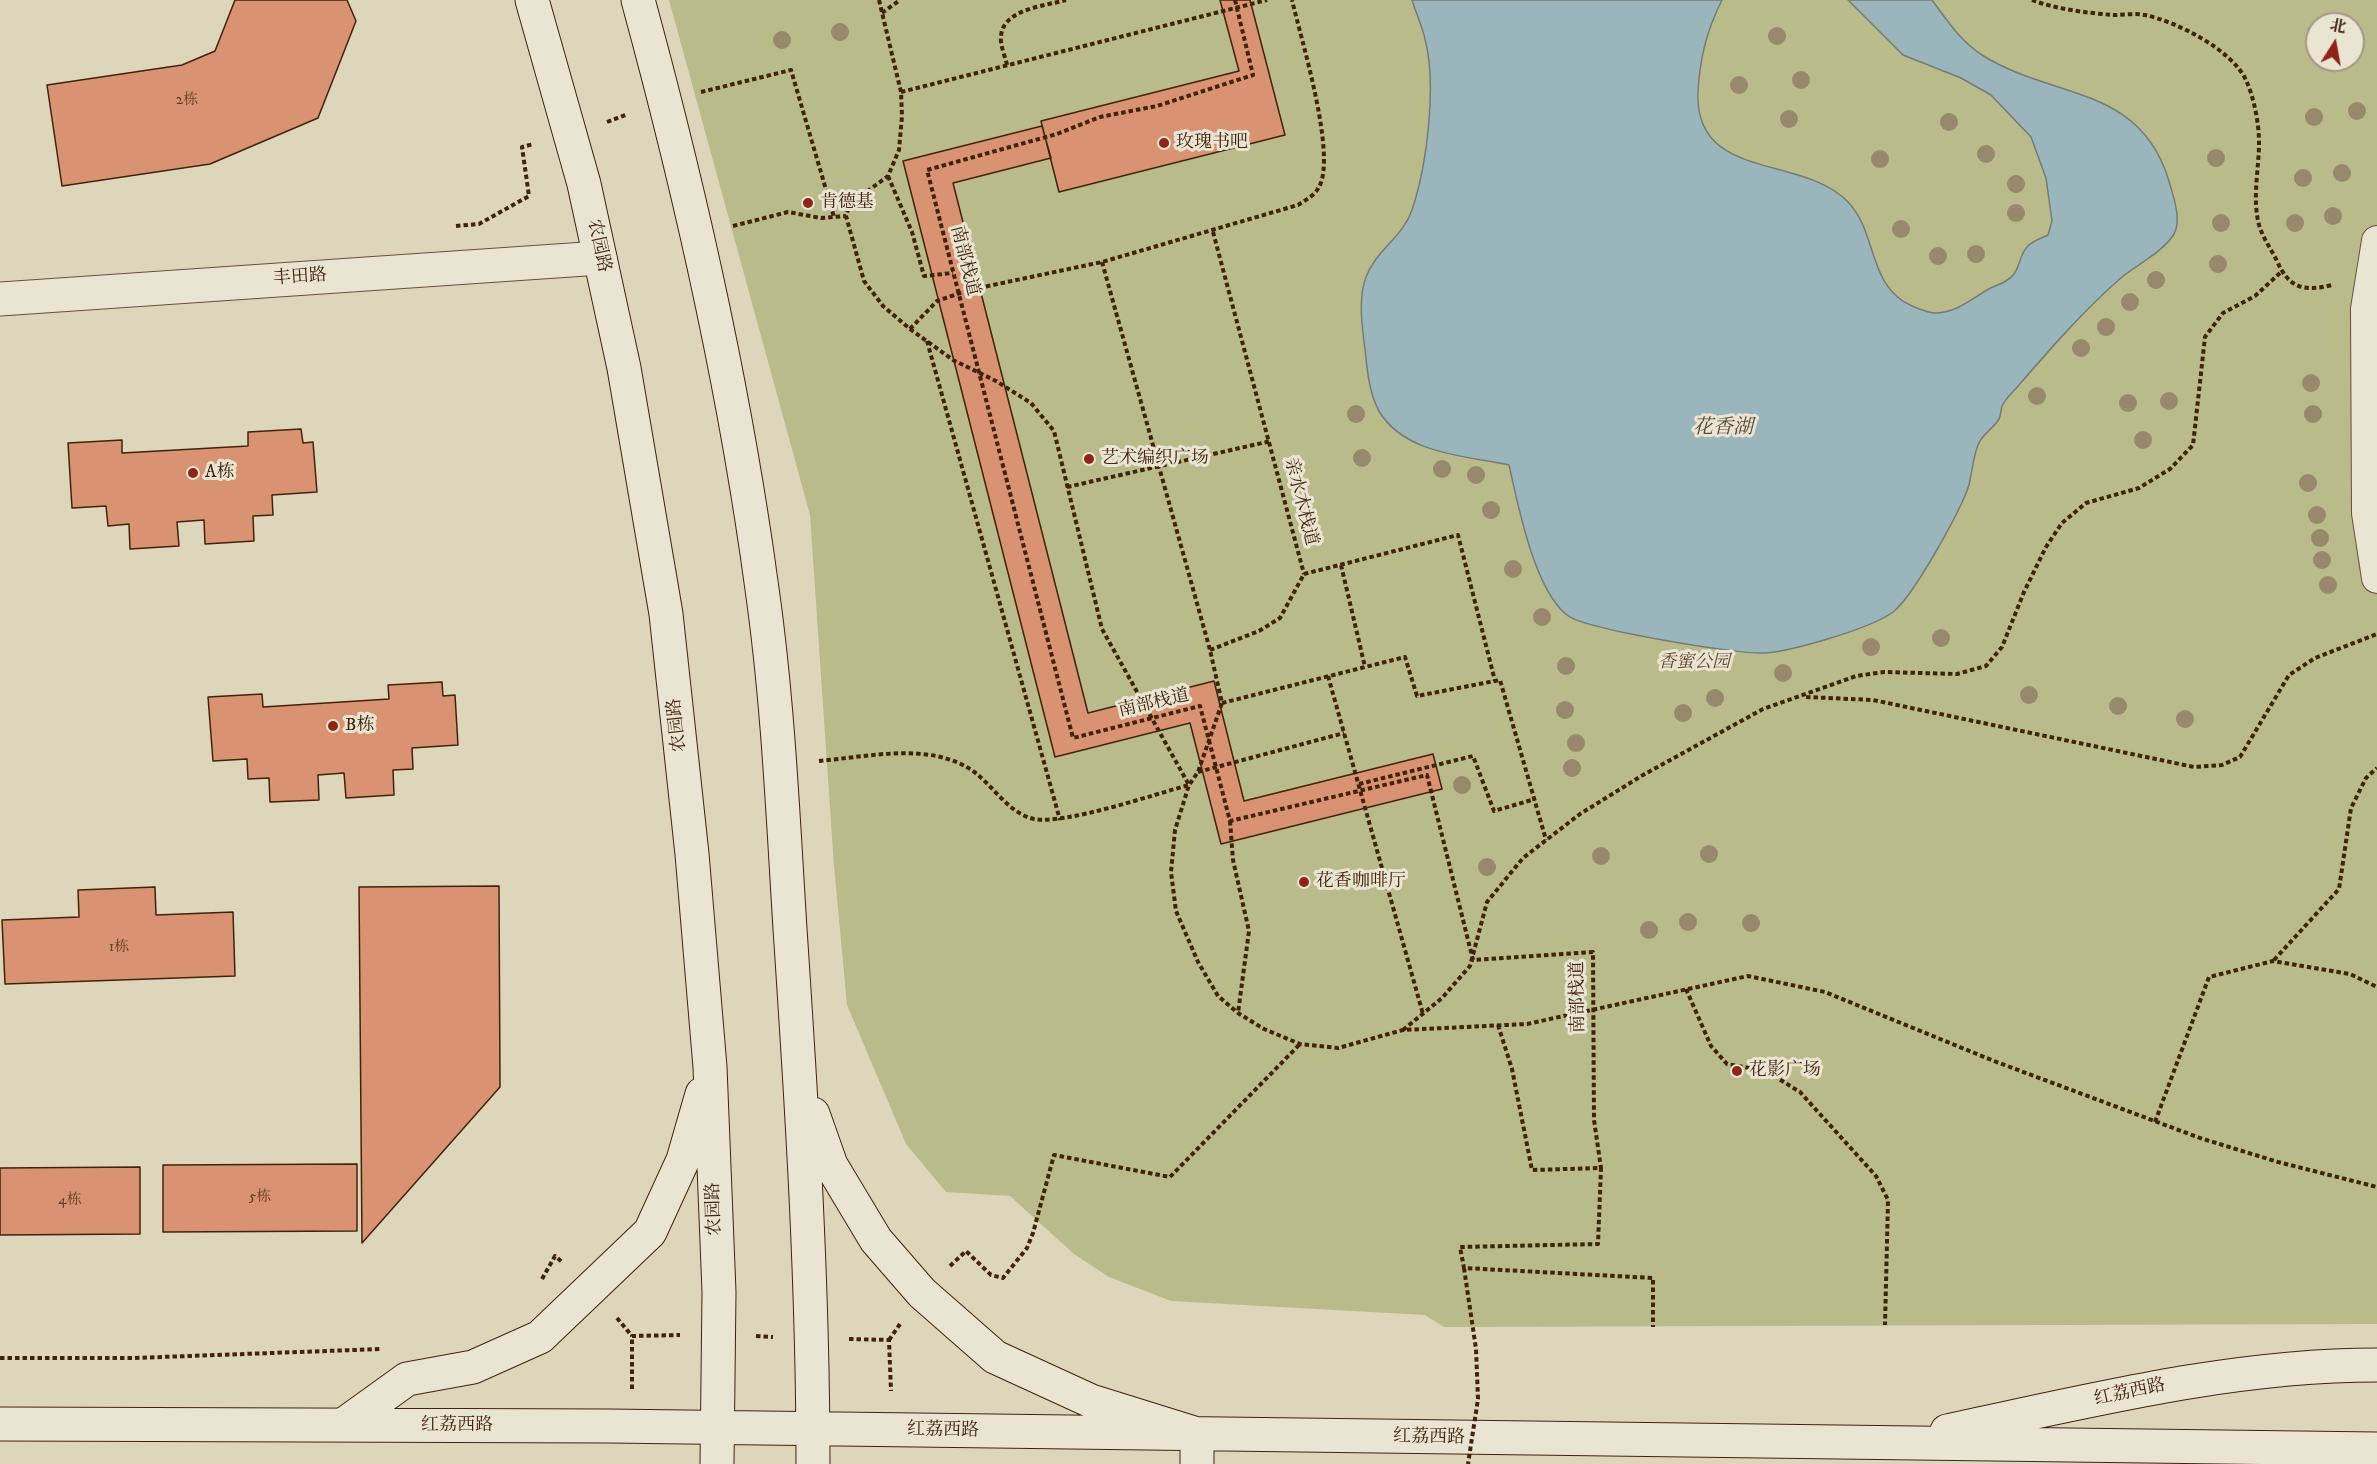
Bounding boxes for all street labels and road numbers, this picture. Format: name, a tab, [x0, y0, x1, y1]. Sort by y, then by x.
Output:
street label: 农园路	[582, 217, 614, 275]
street label: 南部栈道	[945, 223, 983, 299]
street label: 丰田路	[272, 265, 328, 291]
street label: 亲水木栈道	[1279, 456, 1321, 548]
street label: 南部栈道	[1116, 685, 1192, 723]
street label: 农园路	[664, 697, 692, 753]
street label: 南部栈道	[1568, 961, 1590, 1033]
street label: 农园路	[703, 1182, 727, 1236]
street label: 红荔西路	[2093, 1375, 2167, 1411]
street label: 红荔西路	[421, 1415, 493, 1437]
street label: 红荔西路	[907, 1420, 979, 1442]
street label: 红荔西路	[1393, 1427, 1465, 1449]

